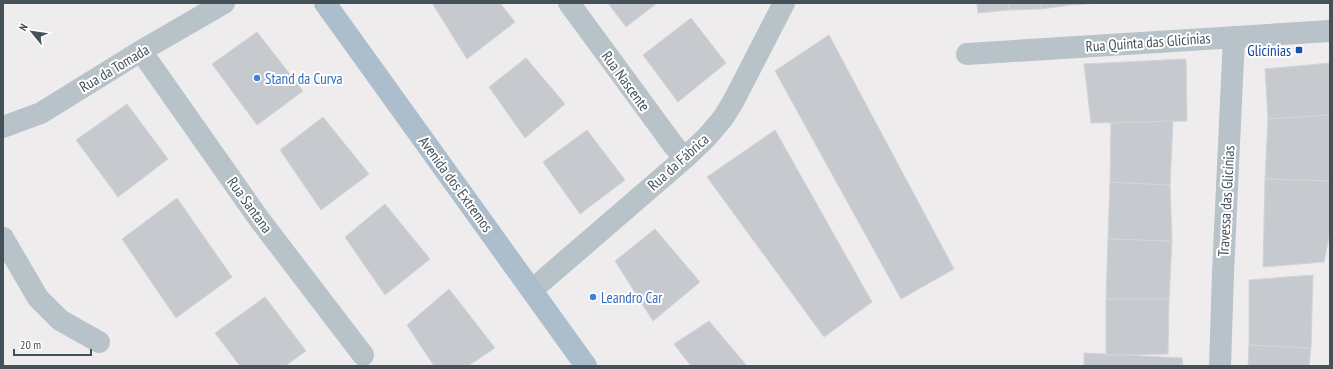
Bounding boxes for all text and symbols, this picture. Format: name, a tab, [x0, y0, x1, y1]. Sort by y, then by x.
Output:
north arrow	[12, 12, 52, 52]
text: N	[16, 21, 31, 33]
street label: Rua Quinta das Glicínias	[1085, 28, 1211, 56]
street label: Rua da Tomada	[76, 40, 152, 96]
place label: Glicínias	[1247, 41, 1291, 60]
marker: Glicínias	[1294, 45, 1304, 55]
street label: Rua Nascente	[598, 47, 654, 115]
place label: Stand da Curva	[265, 69, 343, 88]
marker: Stand da Curva	[252, 73, 262, 83]
street label: Rua da Fábrica	[643, 130, 713, 194]
street label: Avenida dos Extremos	[415, 132, 497, 236]
street label: Travessa das Glicínias	[1214, 145, 1238, 257]
street label: Rua Santana	[223, 173, 277, 237]
place label: Leandro Car	[601, 288, 663, 307]
marker: Leandro Car	[588, 292, 598, 302]
scale bar	[14, 331, 91, 357]
text: 20 m	[20, 337, 41, 352]

